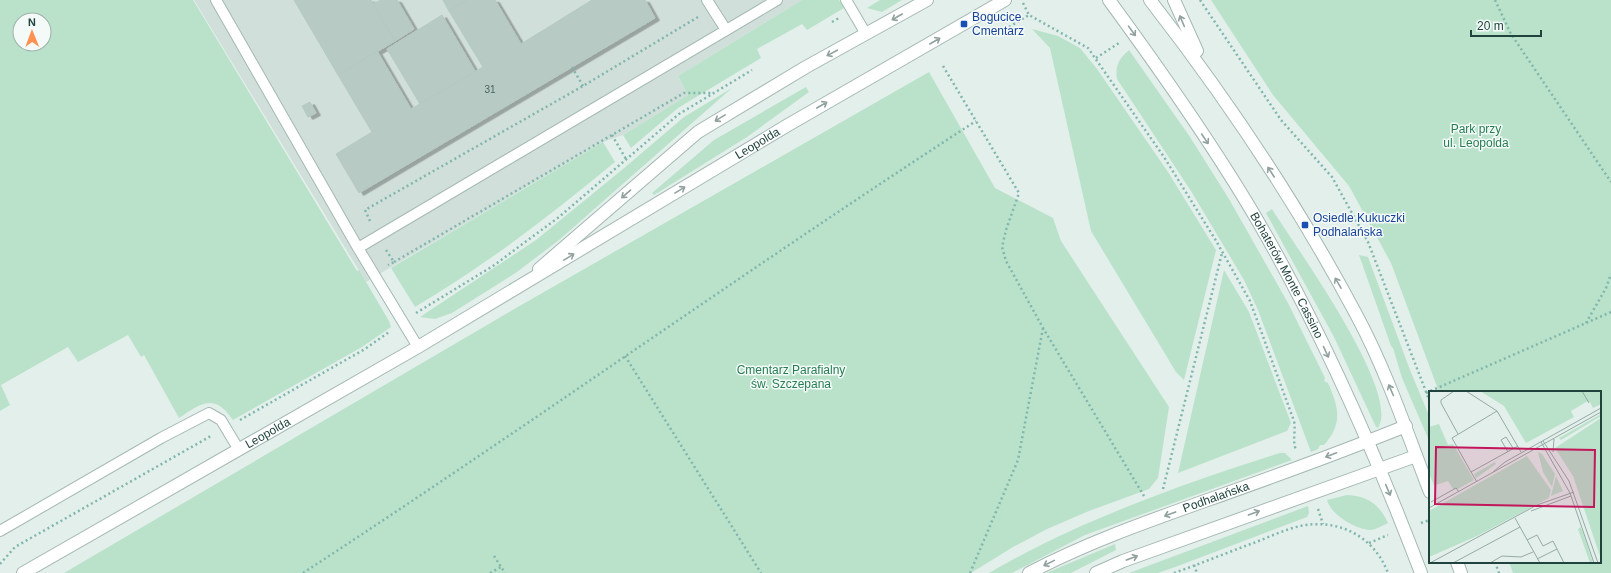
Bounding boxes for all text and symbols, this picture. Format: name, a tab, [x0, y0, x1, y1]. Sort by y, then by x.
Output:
place label: Bogucice Cmentarz	[972, 10, 1024, 38]
north arrow	[12, 12, 52, 52]
scale bar	[1471, 12, 1541, 38]
one-way arrow	[891, 14, 903, 22]
one-way arrow	[1178, 15, 1185, 27]
text: N	[28, 16, 36, 28]
marker: Bogucice Cmentarz	[959, 19, 969, 29]
text: 20 m	[1477, 19, 1504, 33]
one-way arrow	[1128, 26, 1136, 37]
one-way arrow	[929, 36, 941, 44]
one-way arrow	[826, 50, 838, 57]
house number: 31	[484, 84, 496, 95]
one-way arrow	[816, 101, 828, 109]
one-way arrow	[714, 115, 726, 123]
park label: Park przy ul. Leopolda	[1443, 122, 1509, 150]
street label: Leopolda	[733, 124, 783, 162]
one-way arrow	[1202, 133, 1210, 145]
one-way arrow	[1266, 166, 1274, 178]
one-way arrow	[675, 185, 686, 194]
one-way arrow	[621, 189, 631, 198]
street label: Bohaterów Monte Cassino	[1247, 210, 1326, 341]
place label: Osiedle Kukuczki Podhalańska	[1313, 211, 1405, 239]
marker: Osiedle Kukuczki Podhalańska	[1300, 220, 1310, 230]
one-way arrow	[563, 253, 575, 261]
one-way arrow	[1334, 277, 1342, 289]
one-way arrow	[1323, 345, 1330, 357]
park label: Cmentarz Parafialny św. Szczepana	[737, 363, 845, 391]
one-way arrow	[1387, 384, 1394, 396]
inset map	[1429, 391, 1601, 563]
street label: Leopolda	[243, 414, 293, 451]
one-way arrow	[1326, 452, 1338, 460]
street label: Podhalańska	[1181, 479, 1251, 515]
one-way arrow	[1385, 484, 1392, 496]
one-way arrow	[1248, 509, 1261, 516]
one-way arrow	[1164, 510, 1176, 518]
one-way arrow	[1126, 553, 1138, 561]
one-way arrow	[1044, 560, 1056, 567]

